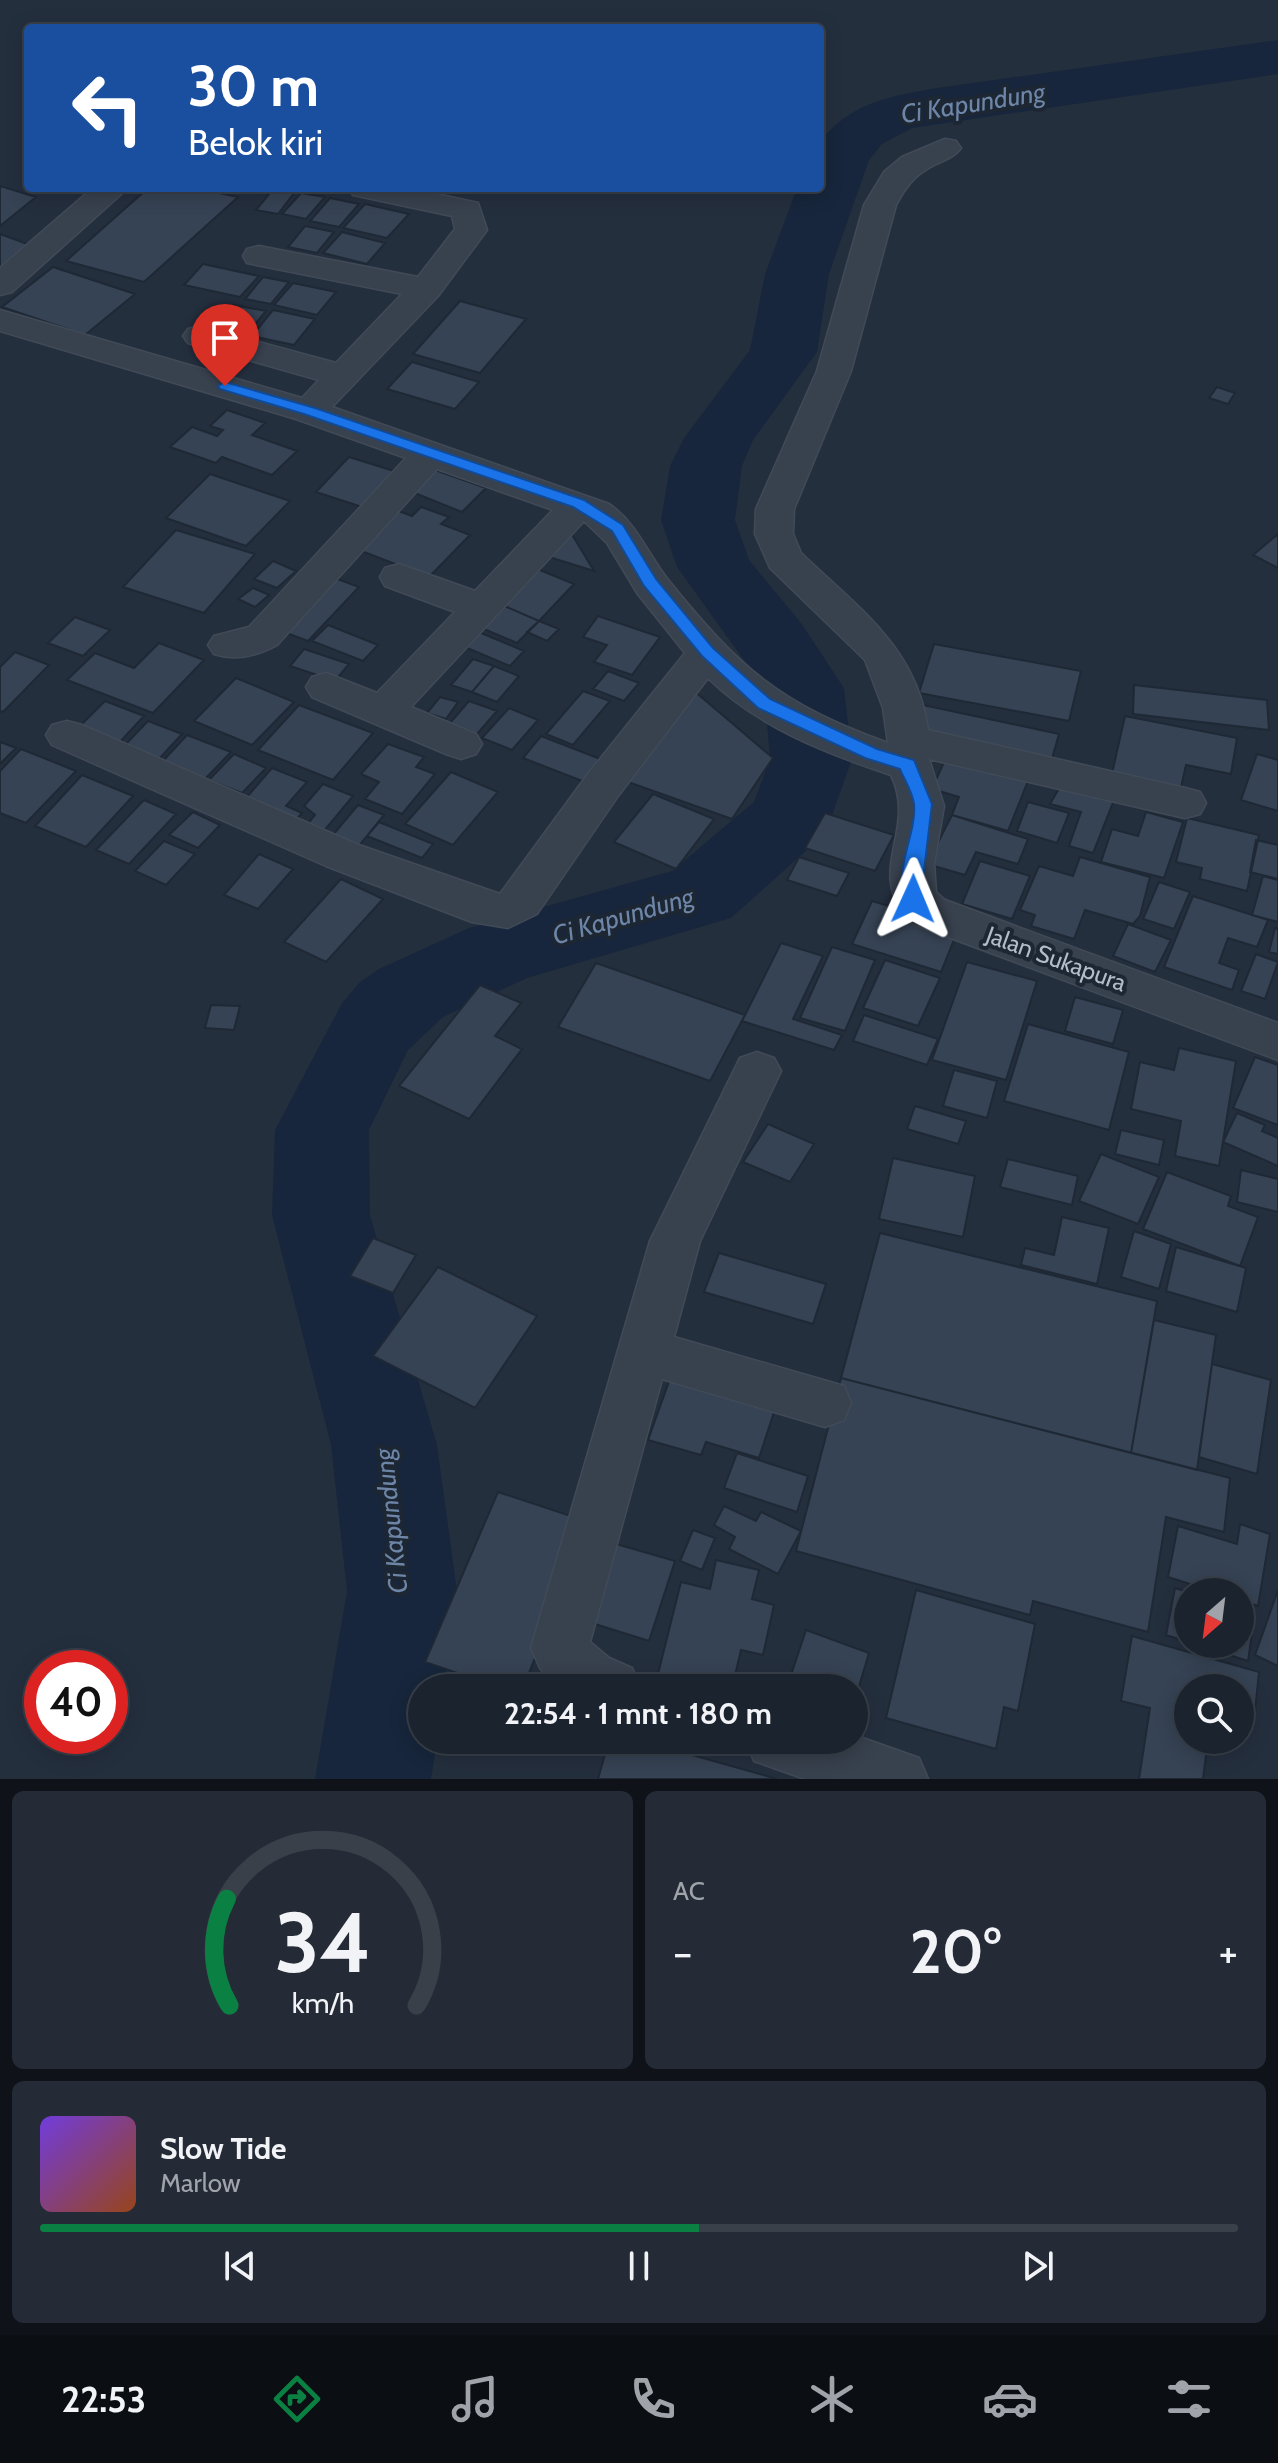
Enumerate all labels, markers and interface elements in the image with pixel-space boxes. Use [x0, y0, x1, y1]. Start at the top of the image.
text: 30 m [188, 52, 319, 120]
icon: left [56, 56, 160, 160]
water label: Ci Kapundung [899, 76, 1049, 130]
text: Belok kiri [188, 120, 323, 164]
pin [191, 304, 259, 386]
icon: arrive [203, 316, 247, 360]
position arrow [871, 857, 955, 941]
water label: Ci Kapundung [549, 880, 698, 951]
street label: Jalan Sukapura [981, 919, 1131, 997]
water label: Ci Kapundung [367, 1446, 415, 1595]
north arrow [1174, 1578, 1254, 1658]
map controls [1174, 1578, 1254, 1754]
speed limit sign: 40 [24, 1650, 128, 1754]
button: search [1174, 1674, 1254, 1754]
text: 22:54 · 1 mnt · 180 m [504, 1695, 772, 1732]
text: AC [673, 1875, 705, 1907]
text: 34 [274, 1892, 371, 1993]
text: 20° [910, 1915, 1001, 1988]
text: − [673, 1926, 692, 1979]
text: + [1219, 1926, 1238, 1979]
text: km/h [291, 1985, 354, 2020]
text: Slow Tide [160, 2130, 287, 2167]
text: Marlow [160, 2167, 241, 2199]
icon: previous [218, 2244, 262, 2288]
icon: pause [617, 2244, 661, 2288]
icon: next [1016, 2244, 1060, 2288]
icon: directions [269, 2371, 325, 2427]
icon: music [447, 2371, 503, 2427]
icon: phone [625, 2371, 681, 2427]
icon: climate [804, 2371, 860, 2427]
icon: car [982, 2371, 1038, 2427]
icon: filters [1161, 2371, 1217, 2427]
text: 22:53 [61, 2377, 146, 2421]

